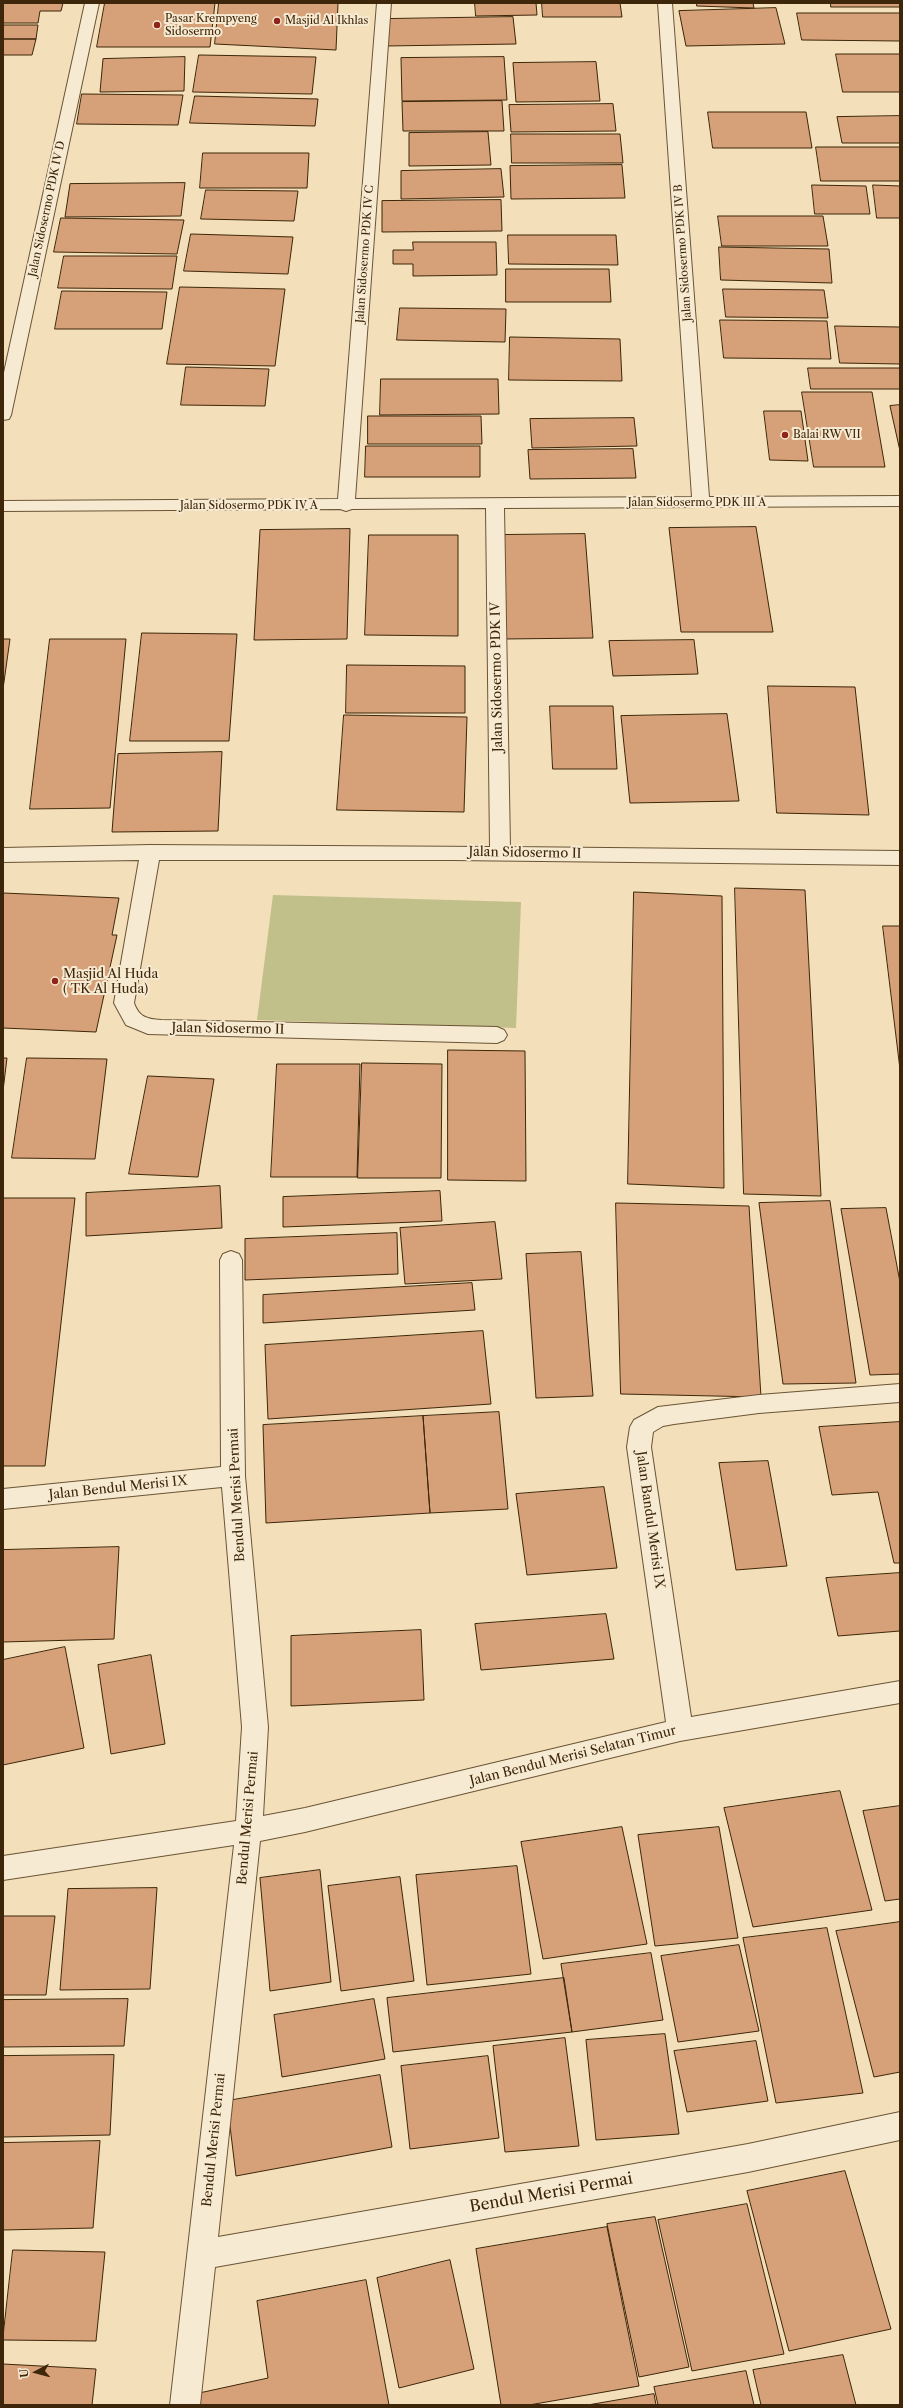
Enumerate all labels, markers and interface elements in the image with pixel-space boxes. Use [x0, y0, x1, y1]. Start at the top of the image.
place label: Pasar Krempyeng Sidosermo [165, 12, 257, 38]
place label: Masjid Al Ikhlas [285, 14, 368, 28]
marker: Masjid Al Ikhlas [272, 16, 282, 26]
marker: Pasar Krempyeng Sidosermo [152, 20, 162, 30]
street label: Jalan Sidosermo PDK IV D [26, 140, 68, 278]
street label: Jalan Sidosermo PDK IV B [672, 184, 694, 322]
street label: Jalan Sidosermo PDK IV C [354, 185, 376, 323]
place label: Balai RW VII [793, 428, 861, 442]
marker: Balai RW VII [780, 430, 790, 440]
street label: Jalan Sidosermo PDK III A [628, 496, 766, 510]
street label: Jalan Sidosermo PDK IV A [180, 499, 318, 513]
street label: Jalan Sidosermo PDK IV [488, 602, 506, 752]
street label: Jalan Sidosermo II [468, 844, 582, 862]
place label: Masjid Al Huda ( TK Al Huda) [63, 966, 158, 997]
marker: Masjid Al Huda ( TK Al Huda) [50, 976, 60, 986]
street label: Jalan Sidosermo II [171, 1020, 285, 1038]
street label: Bendul Merisi Permai [226, 1428, 248, 1562]
street label: Jalan Bandul Merisi IX [633, 1450, 667, 1590]
street label: Jalan Bendul Merisi IX [48, 1473, 188, 1503]
street label: Jalan Bendul Merisi Selatan Timur [468, 1723, 678, 1789]
street label: Bendul Merisi Permai [234, 1750, 262, 1886]
street label: Bendul Merisi Permai [199, 2072, 229, 2208]
street label: Bendul Merisi Permai [468, 2169, 634, 2217]
north arrow [16, 2352, 56, 2392]
text: U [17, 2368, 31, 2378]

